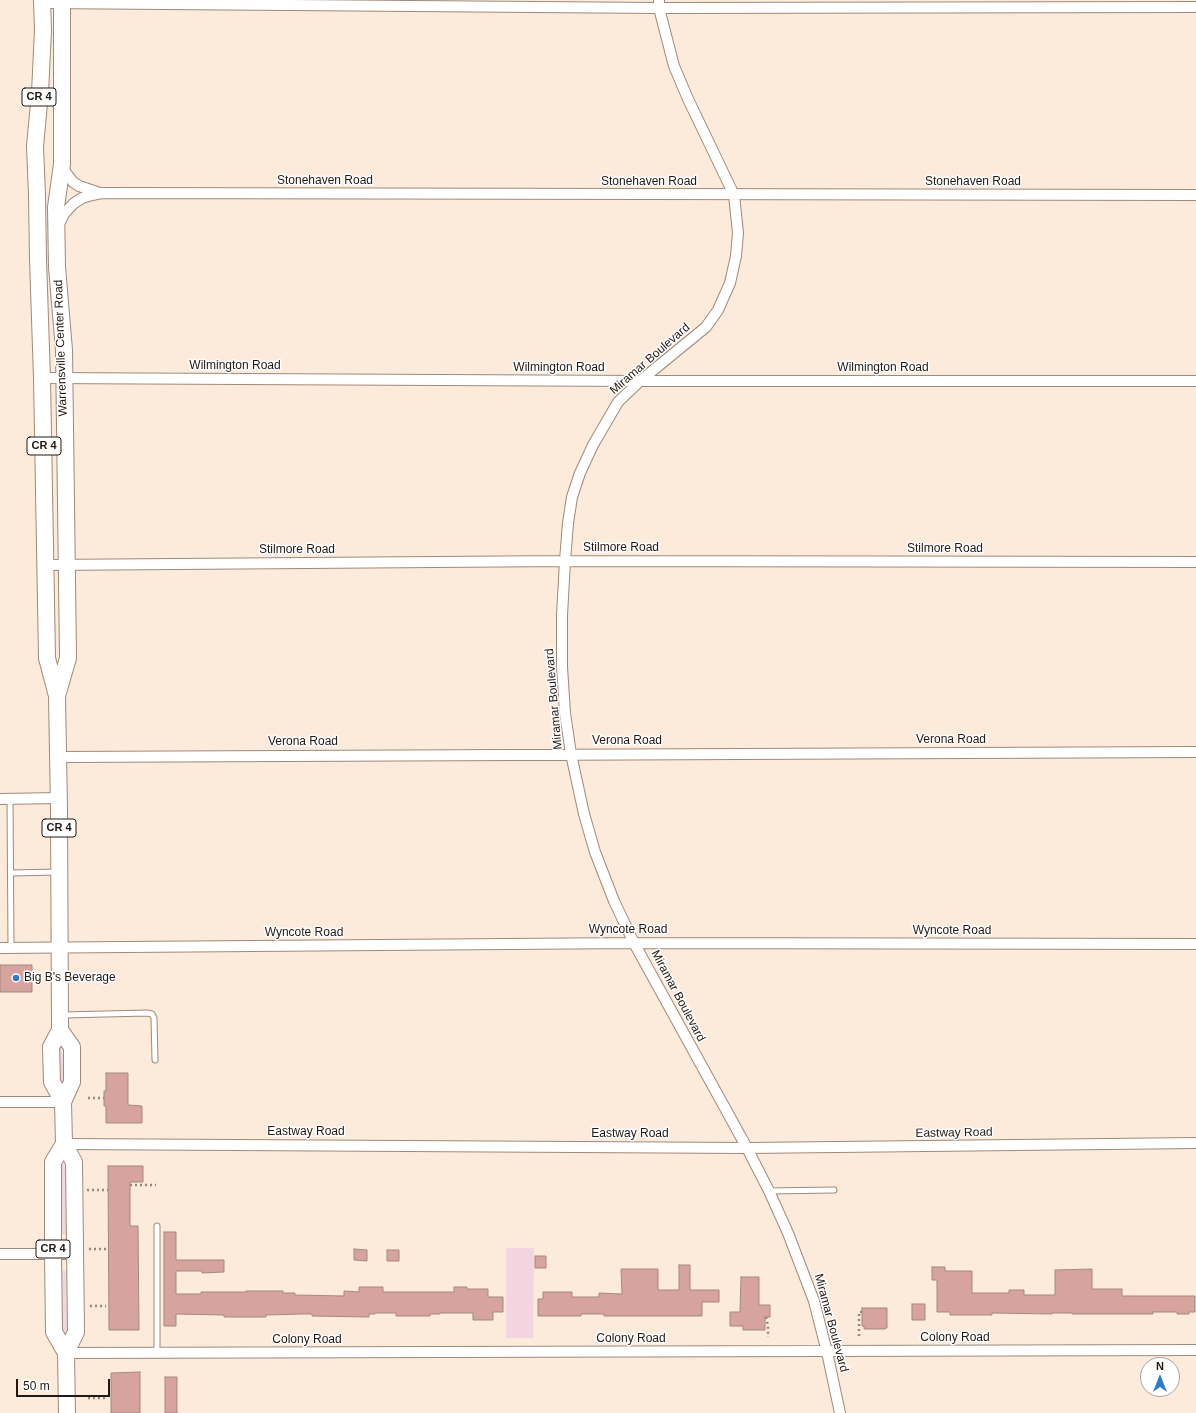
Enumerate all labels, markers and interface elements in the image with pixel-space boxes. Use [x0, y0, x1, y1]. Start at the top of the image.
road number: CR 4 [22, 88, 56, 106]
street label: Stonehaven Road [277, 174, 373, 188]
street label: Stonehaven Road [601, 175, 697, 189]
street label: Stonehaven Road [925, 175, 1021, 189]
street label: Warrensville Center Road [51, 279, 71, 417]
street label: Miramar Boulevard [607, 320, 693, 398]
street label: Wilmington Road [189, 359, 281, 373]
street label: Wilmington Road [513, 361, 605, 375]
street label: Wilmington Road [837, 361, 929, 375]
road number: CR 4 [27, 437, 61, 455]
street label: Stilmore Road [583, 541, 659, 555]
street label: Stilmore Road [907, 542, 983, 556]
street label: Stilmore Road [259, 543, 335, 557]
street label: Miramar Boulevard [542, 648, 566, 750]
street label: Verona Road [916, 733, 986, 747]
street label: Verona Road [592, 734, 662, 748]
street label: Verona Road [268, 735, 338, 749]
road number: CR 4 [42, 819, 76, 837]
street label: Wyncote Road [589, 923, 667, 937]
street label: Wyncote Road [913, 924, 991, 938]
street label: Wyncote Road [265, 926, 343, 940]
street label: Miramar Boulevard [648, 948, 708, 1044]
place label: Big B's Beverage [24, 971, 116, 985]
marker: Big B's Beverage [11, 973, 21, 983]
street label: Eastway Road [267, 1125, 345, 1139]
street label: Eastway Road [915, 1125, 993, 1141]
street label: Eastway Road [591, 1127, 669, 1141]
road number: CR 4 [36, 1240, 70, 1258]
street label: Miramar Boulevard [811, 1272, 851, 1374]
street label: Colony Road [920, 1331, 990, 1345]
street label: Colony Road [596, 1332, 666, 1346]
street label: Colony Road [272, 1333, 342, 1347]
north arrow [1140, 1357, 1180, 1397]
text: N [1156, 1360, 1164, 1372]
scale bar [18, 1371, 112, 1397]
text: 50 m [23, 1379, 50, 1393]

